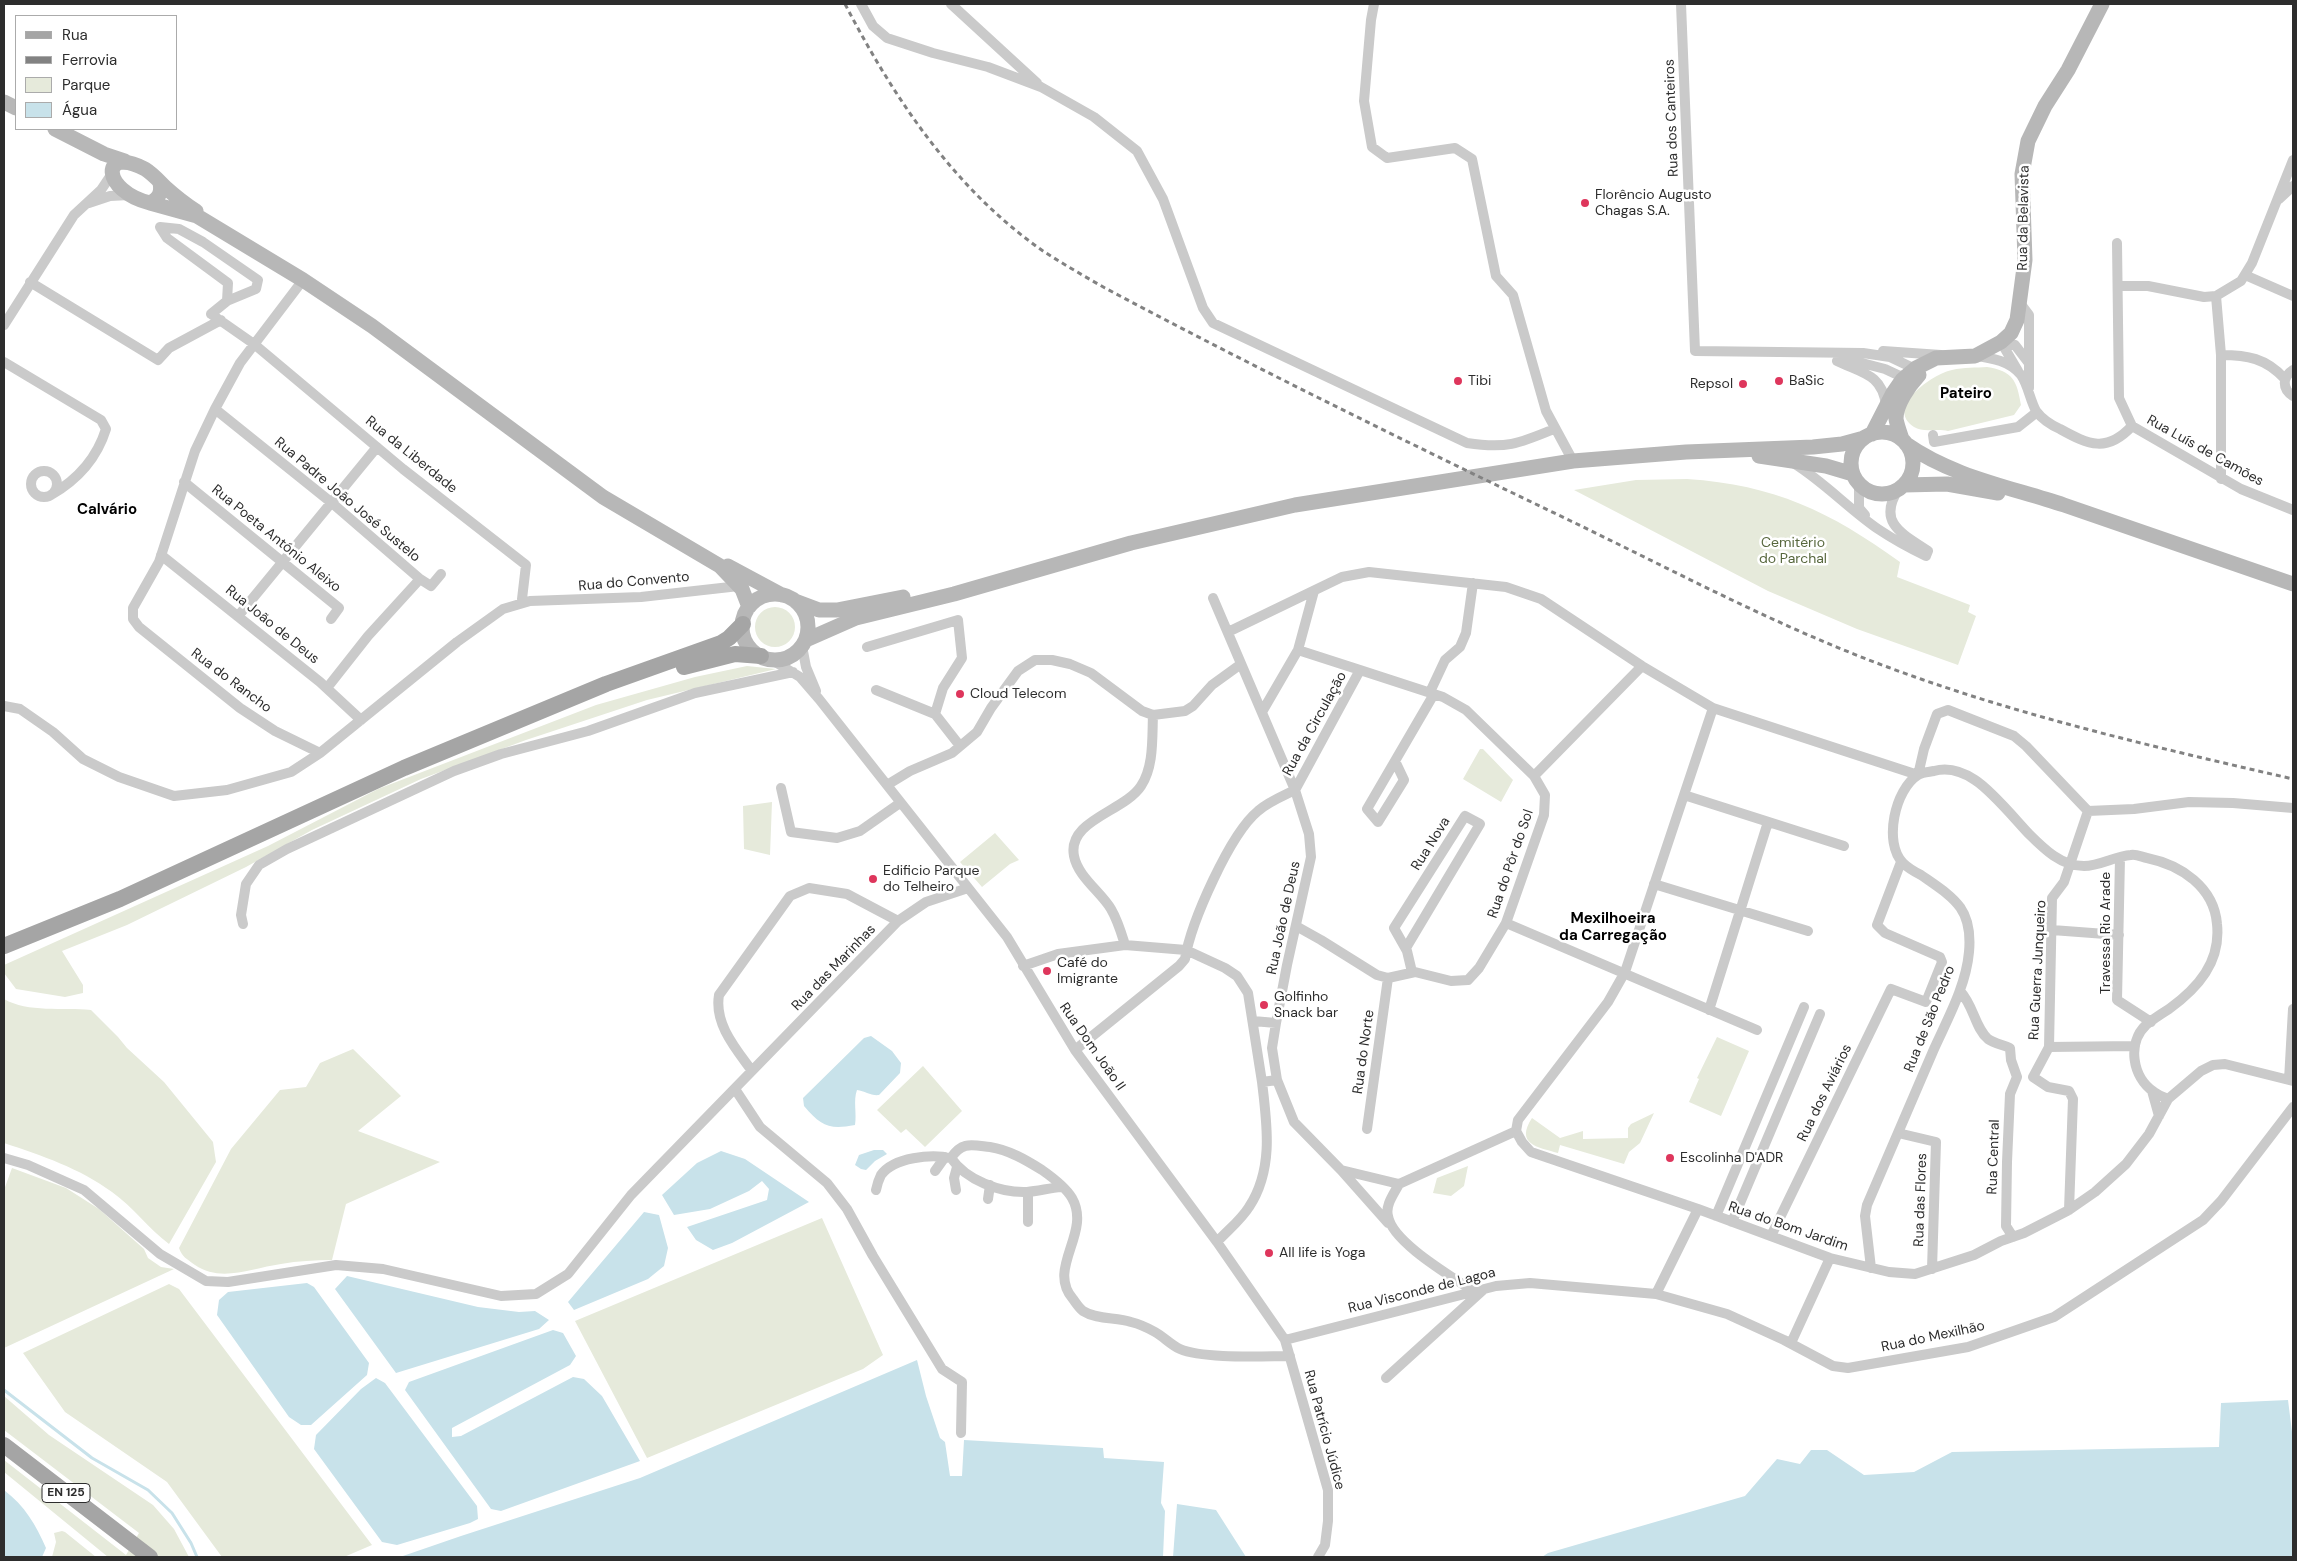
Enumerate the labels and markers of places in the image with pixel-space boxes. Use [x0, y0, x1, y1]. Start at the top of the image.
place label: Florêncio Augusto Chagas S.A. [1595, 187, 1712, 220]
marker: Florêncio Augusto Chagas S.A. [1579, 197, 1591, 209]
place label: Tibi [1468, 373, 1491, 389]
place label: BaSic [1789, 373, 1825, 389]
marker: Tibi [1452, 375, 1464, 387]
marker: BaSic [1773, 375, 1785, 387]
place label: Repsol [1690, 376, 1733, 392]
marker: Repsol [1737, 378, 1749, 390]
place label: Cloud Telecom [970, 686, 1066, 702]
marker: Cloud Telecom [954, 688, 966, 700]
place label: Edificio Parque do Telheiro [883, 863, 979, 896]
marker: Edificio Parque do Telheiro [867, 873, 879, 885]
place label: Café do Imigrante [1057, 955, 1118, 988]
marker: Café do Imigrante [1041, 965, 1053, 977]
place label: Golfinho Snack bar [1274, 989, 1338, 1022]
marker: Golfinho Snack bar [1258, 999, 1270, 1011]
place label: Escolinha D'ADR [1680, 1150, 1783, 1166]
marker: Escolinha D'ADR [1664, 1152, 1676, 1164]
place label: All life is Yoga [1279, 1245, 1365, 1261]
marker: All life is Yoga [1263, 1247, 1275, 1259]

